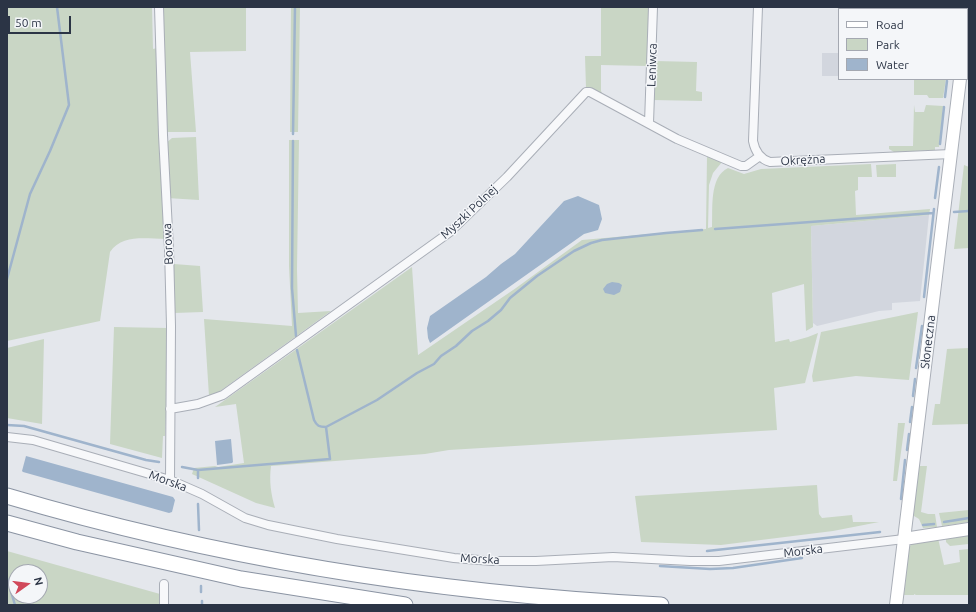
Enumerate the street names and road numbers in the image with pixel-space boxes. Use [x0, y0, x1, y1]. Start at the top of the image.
street label: Leniwca [644, 43, 660, 87]
street label: Okrężna [780, 152, 826, 168]
street label: Myszki Polnej [438, 182, 500, 242]
street label: Borowa [160, 223, 176, 265]
street label: Słoneczna [918, 314, 938, 370]
street label: Morska [147, 467, 189, 495]
street label: Morska [783, 541, 823, 561]
street label: Morska [460, 551, 500, 567]

